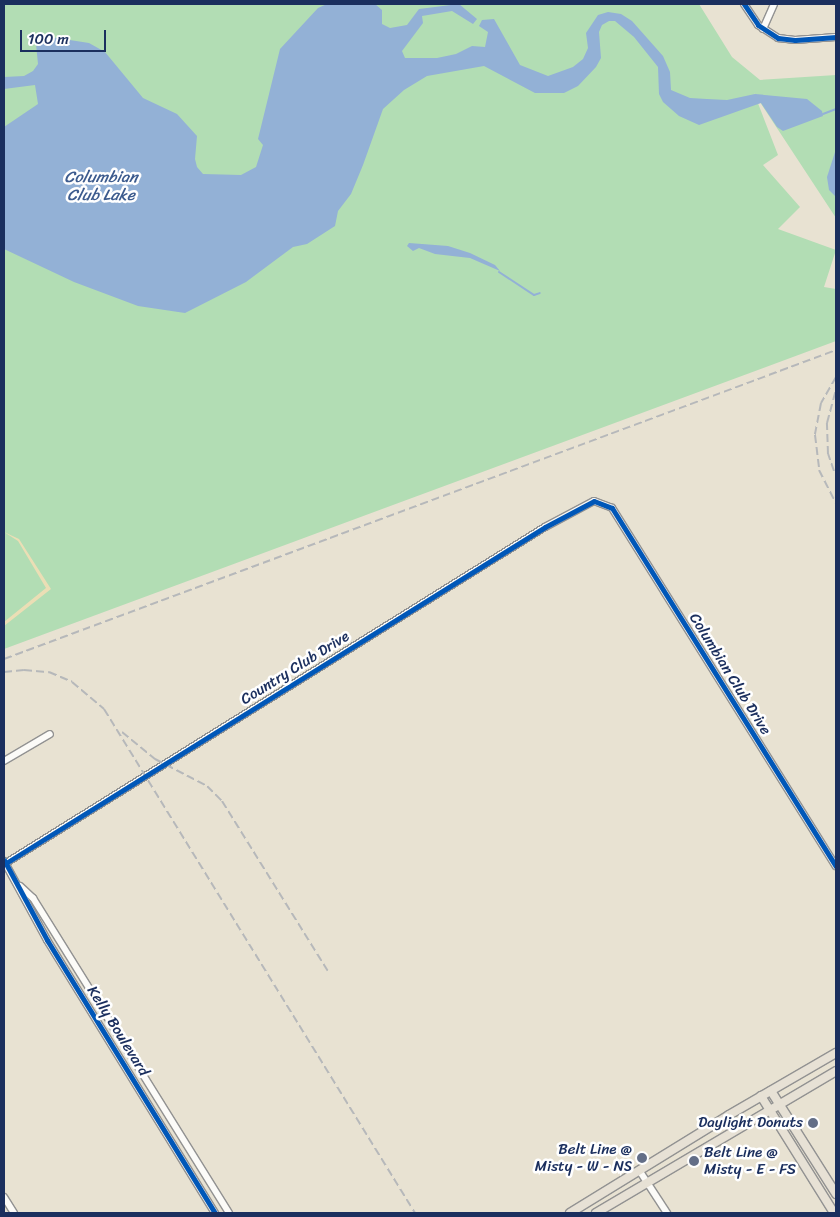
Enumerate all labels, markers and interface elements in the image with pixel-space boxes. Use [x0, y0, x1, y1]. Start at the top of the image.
scale bar [22, 20, 109, 52]
text: 100 m [28, 26, 69, 52]
water label: Columbian Club Lake [64, 167, 138, 205]
street label: Columbian Club Drive [685, 610, 775, 738]
street label: Country Club Drive [237, 627, 353, 709]
street label: Kelly Boulevard [83, 983, 153, 1079]
place label: Daylight Donuts [699, 1114, 803, 1132]
marker: Daylight Donuts [807, 1117, 819, 1129]
place label: Belt Line @ Misty - W - NS [534, 1140, 632, 1175]
place label: Belt Line @ Misty - E - FS [704, 1143, 796, 1178]
marker: Belt Line @ Misty - W - NS [636, 1152, 648, 1164]
marker: Belt Line @ Misty - E - FS [688, 1155, 700, 1167]

